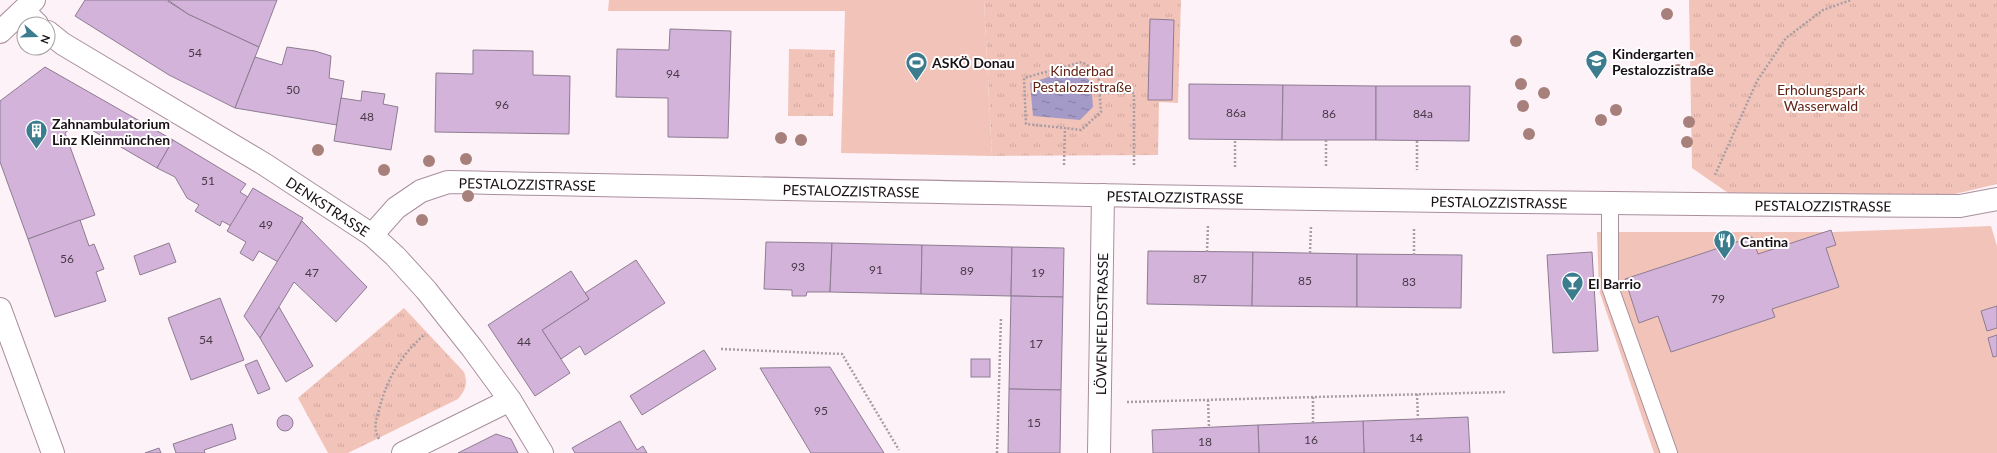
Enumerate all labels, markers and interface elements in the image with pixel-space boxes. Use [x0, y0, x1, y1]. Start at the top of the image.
north arrow [16, 16, 56, 56]
text: N [38, 33, 53, 46]
house number: 54 [188, 45, 202, 60]
place label: Kindergarten Pestalozzistraße [1612, 45, 1714, 78]
school or university icon: Kindergarten Pestalozzistraße [1583, 48, 1609, 81]
sports icon: ASKÖ Donau [903, 49, 929, 82]
place label: ASKÖ Donau [931, 54, 1015, 71]
park label: Kinderbad Pestalozzistraße [1032, 62, 1132, 95]
house number: 94 [666, 66, 680, 81]
park label: Erholungspark Wasserwald [1777, 81, 1866, 114]
house number: 50 [286, 82, 300, 97]
house number: 96 [495, 97, 509, 112]
house number: 86a [1226, 105, 1246, 120]
house number: 86 [1322, 106, 1336, 121]
house number: 84a [1413, 106, 1433, 121]
house number: 48 [360, 109, 374, 124]
place label: Zahnambulatorium Linz Kleinmünchen [52, 115, 170, 148]
building icon: Zahnambulatorium Linz Kleinmünchen [23, 118, 49, 151]
house number: 51 [201, 173, 215, 188]
street label: DENKSTRASSE [283, 173, 373, 240]
street label: PESTALOZZISTRASSE [459, 174, 596, 193]
street label: PESTALOZZISTRASSE [782, 180, 920, 200]
street label: PESTALOZZISTRASSE [1106, 187, 1244, 206]
street label: PESTALOZZISTRASSE [1430, 192, 1568, 211]
street label: PESTALOZZISTRASSE [1754, 196, 1891, 214]
house number: 49 [259, 217, 273, 232]
restaurant icon: Cantina [1712, 228, 1738, 261]
place label: Cantina [1740, 233, 1788, 250]
house number: 56 [60, 251, 74, 266]
street label: LÖWENFELDSTRASSE [1091, 253, 1111, 395]
house number: 93 [791, 259, 805, 274]
house number: 91 [869, 262, 883, 277]
house number: 89 [960, 263, 974, 278]
house number: 47 [305, 265, 319, 280]
house number: 19 [1031, 265, 1045, 280]
bar icon: El Barrio [1559, 270, 1585, 303]
house number: 87 [1193, 271, 1207, 286]
house number: 85 [1298, 273, 1312, 288]
house number: 83 [1402, 274, 1416, 289]
place label: El Barrio [1588, 275, 1641, 292]
house number: 79 [1711, 291, 1725, 306]
house number: 54 [199, 332, 213, 347]
house number: 44 [517, 334, 531, 349]
house number: 17 [1029, 336, 1043, 351]
house number: 95 [814, 403, 828, 418]
house number: 15 [1027, 415, 1041, 430]
house number: 14 [1409, 430, 1423, 445]
house number: 16 [1304, 432, 1318, 447]
house number: 18 [1198, 434, 1212, 449]

